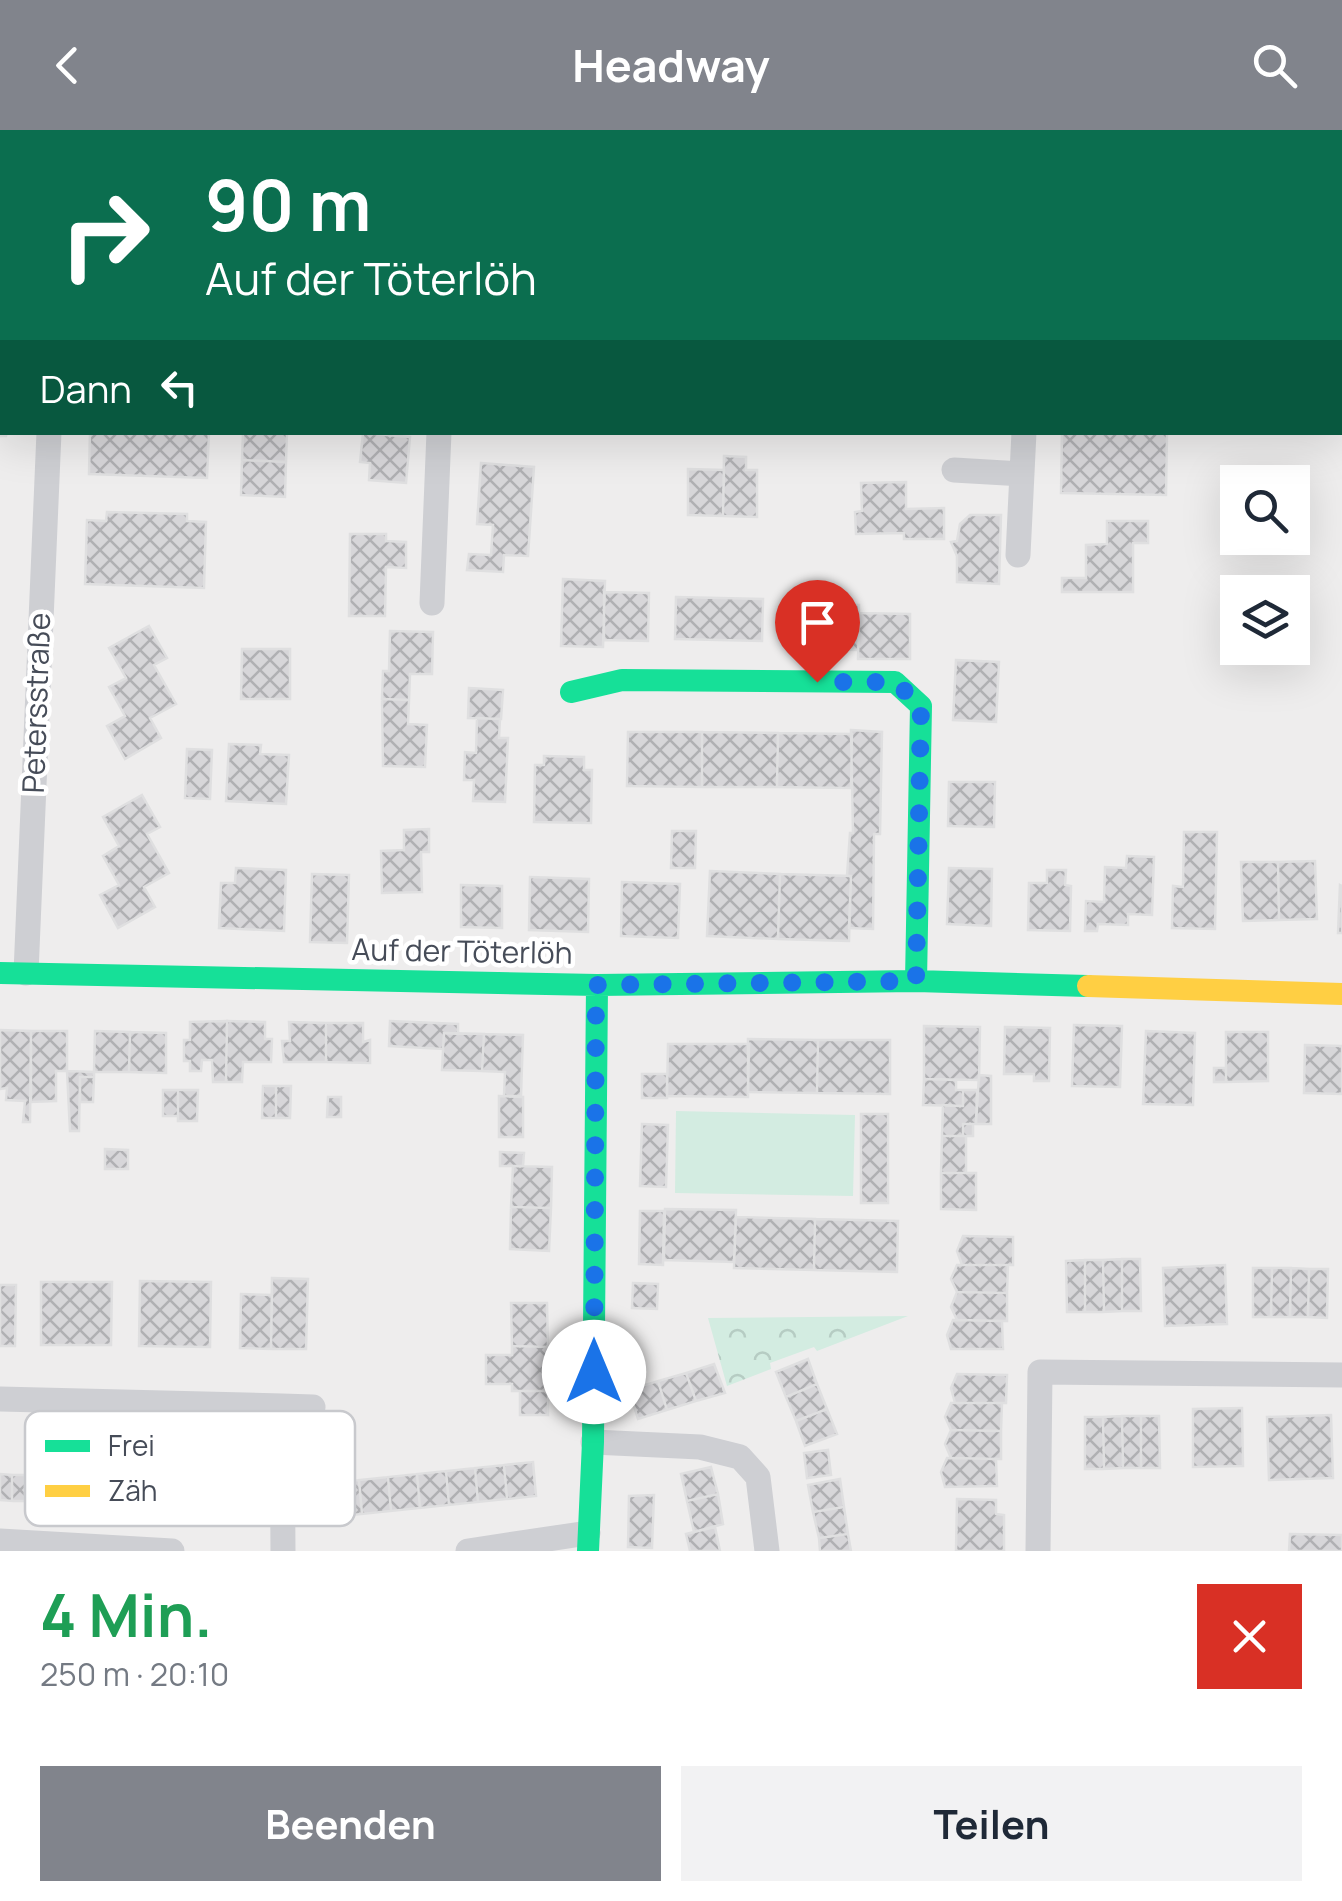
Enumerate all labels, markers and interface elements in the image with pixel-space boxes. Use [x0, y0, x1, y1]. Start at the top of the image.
text: Headway [572, 34, 770, 96]
icon: back [40, 38, 95, 93]
icon: search [1247, 38, 1302, 93]
text: 90 m [205, 156, 372, 252]
icon: right [40, 170, 170, 300]
text: Auf der Töterlöh [205, 247, 537, 309]
icon: left [152, 360, 207, 415]
text: Dann [40, 362, 132, 414]
map controls [1220, 465, 1310, 665]
button: search [1220, 465, 1310, 555]
button: layers [1220, 575, 1310, 665]
pin [775, 580, 860, 683]
icon: arrive [790, 595, 845, 650]
street label: Petersstraße [12, 612, 59, 794]
street label: Auf der Töterlöh [351, 928, 573, 973]
position arrow [542, 1320, 646, 1424]
legend [25, 1411, 355, 1526]
text: Frei [108, 1426, 155, 1464]
text: Zäh [108, 1471, 157, 1509]
text: 4 Min. [40, 1573, 212, 1655]
button: close [1197, 1584, 1302, 1689]
text: 250 m · 20:10 [40, 1652, 229, 1696]
button: Beenden [40, 1766, 661, 1881]
button: Teilen [681, 1766, 1302, 1881]

